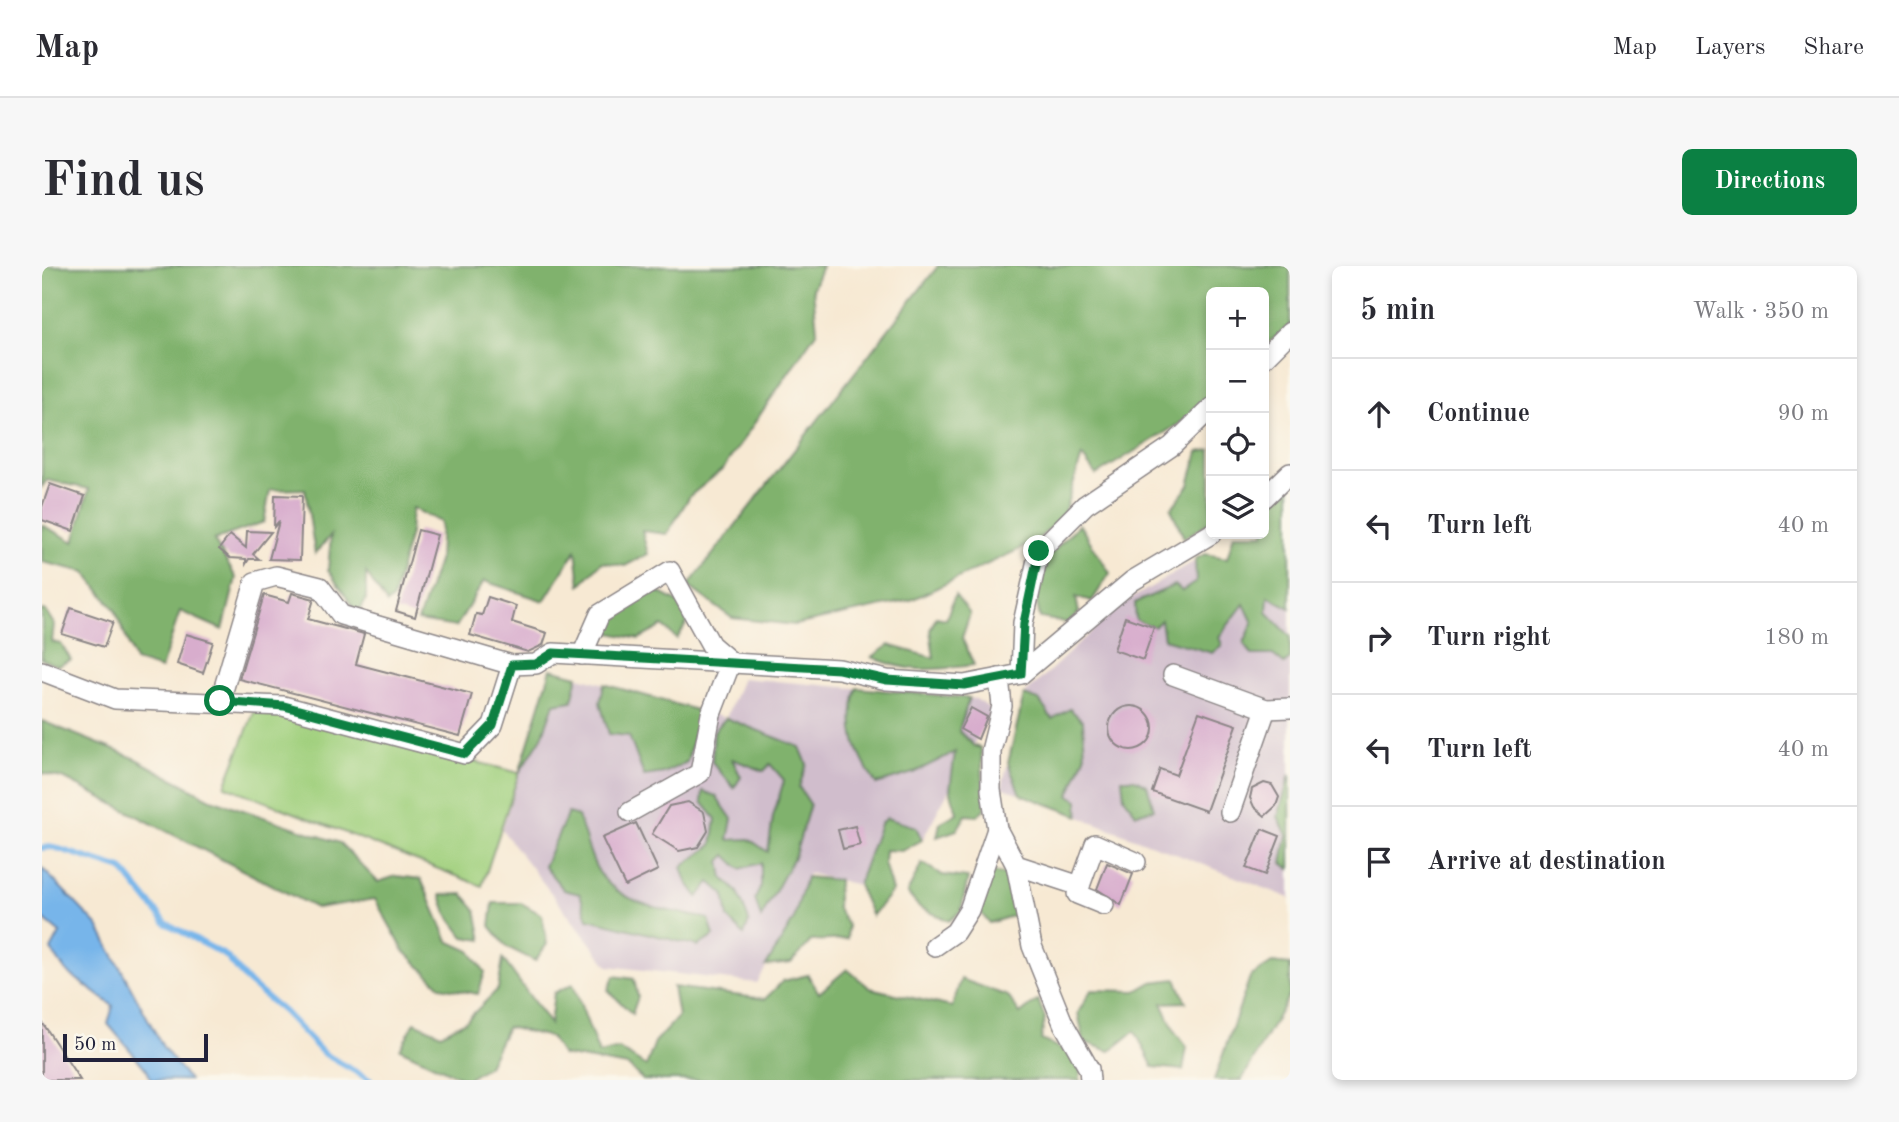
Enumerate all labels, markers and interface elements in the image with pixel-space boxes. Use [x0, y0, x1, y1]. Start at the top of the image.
text: Map [35, 32, 99, 65]
text: Map [1613, 36, 1657, 60]
text: Layers [1695, 36, 1765, 60]
text: Share [1803, 36, 1864, 60]
button: Directions [1682, 149, 1857, 215]
text: Find us [42, 158, 205, 207]
map controls [1206, 287, 1269, 539]
button: + [1206, 287, 1269, 350]
text: 5 min [1360, 296, 1435, 326]
text: Walk · 350 m [1693, 300, 1829, 323]
button: − [1206, 350, 1269, 413]
icon: ahead [1360, 395, 1398, 433]
text: Continue [1427, 401, 1530, 427]
text: 90 m [1778, 402, 1829, 425]
button: locate [1206, 413, 1269, 476]
button: layers [1206, 476, 1269, 539]
icon: left [1360, 507, 1398, 545]
text: Turn left [1427, 513, 1532, 539]
text: 40 m [1778, 514, 1829, 537]
route end [1023, 535, 1054, 566]
icon: right [1360, 619, 1398, 657]
text: Turn right [1427, 625, 1550, 651]
text: 180 m [1764, 626, 1829, 649]
route start [204, 685, 235, 716]
icon: left [1360, 731, 1398, 769]
text: Turn left [1427, 737, 1532, 763]
text: 40 m [1778, 738, 1829, 761]
icon: arrive [1360, 843, 1398, 881]
text: Arrive at destination [1427, 849, 1666, 875]
scale bar [63, 1031, 208, 1063]
text: 50 m [74, 1036, 116, 1055]

